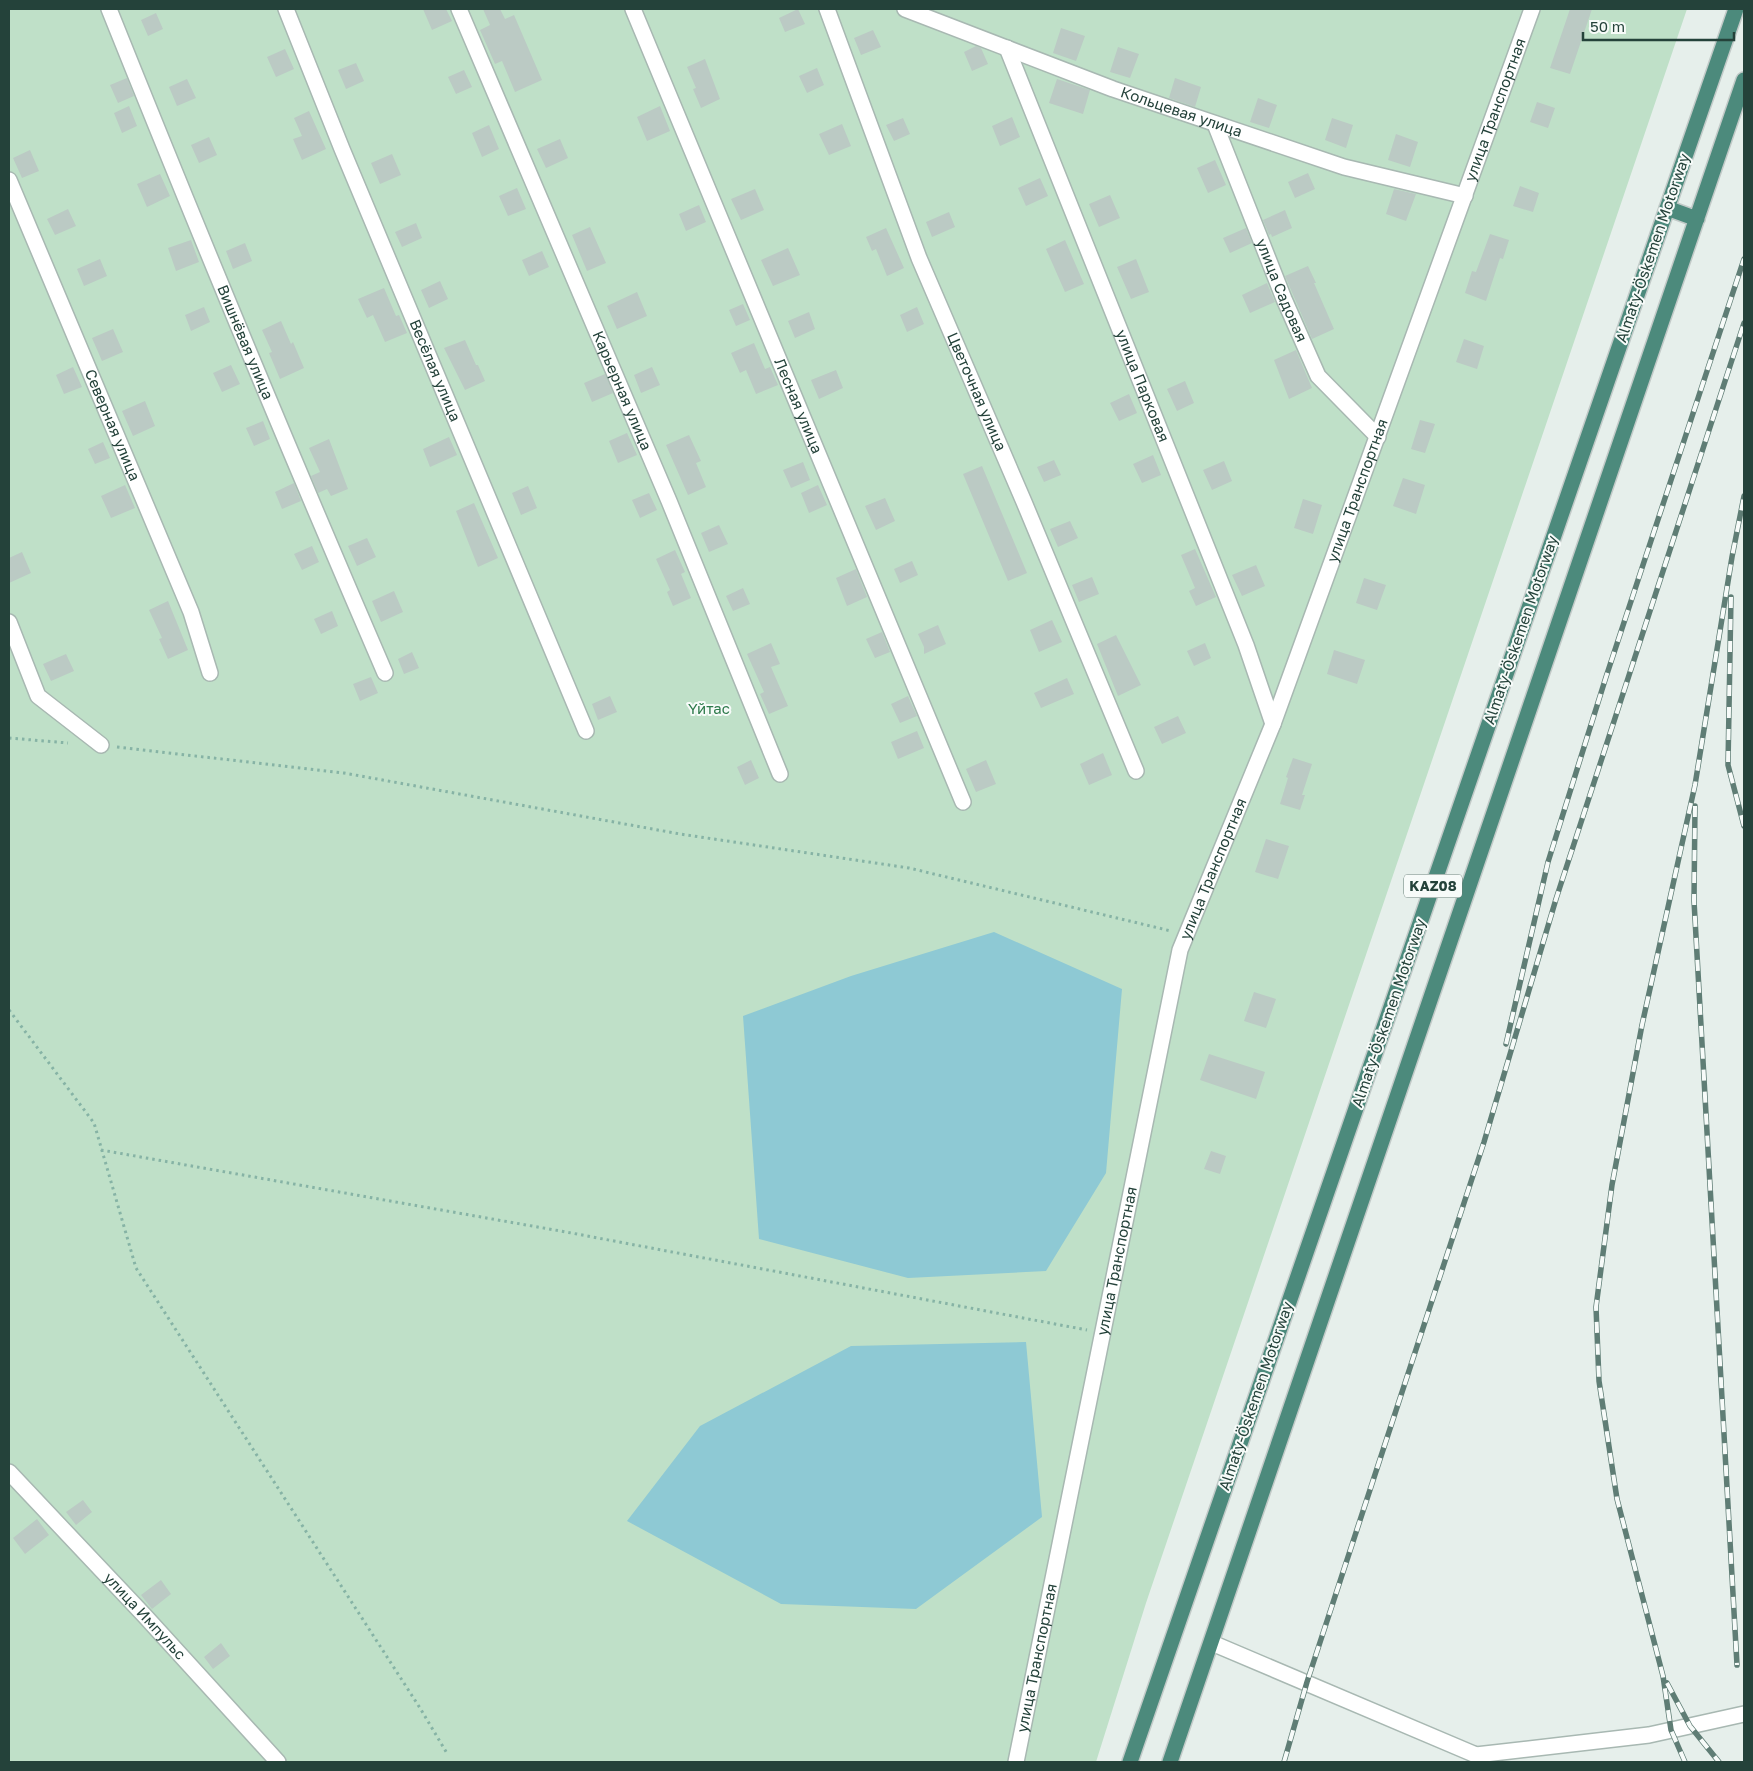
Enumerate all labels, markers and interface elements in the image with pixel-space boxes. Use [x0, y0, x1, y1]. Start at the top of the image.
scale bar [1583, 10, 1734, 42]
text: 50 m [1590, 17, 1625, 35]
street label: улица Транспортная [1460, 35, 1529, 184]
street label: Кольцевая улица [1119, 82, 1245, 140]
street label: Almaty-Öskemen Motorway [1611, 150, 1693, 344]
street label: улица Садовая [1253, 236, 1312, 344]
street label: Вишнёвая улица [214, 282, 278, 402]
street label: Весёлая улица [406, 316, 465, 424]
street label: улица Парковая [1113, 327, 1174, 444]
street label: Карьерная улица [589, 328, 656, 453]
street label: Цветочная улица [944, 329, 1011, 453]
street label: Лесная улица [771, 355, 827, 456]
street label: Северная улица [82, 366, 145, 483]
street label: улица Транспортная [1322, 416, 1391, 565]
street label: Almaty-Öskemen Motorway [1479, 532, 1561, 726]
park label: Үйтас [688, 699, 730, 717]
street label: улица Транспортная [1175, 795, 1250, 942]
road number: KAZ08 [1404, 874, 1462, 898]
street label: Almaty-Öskemen Motorway [1347, 915, 1429, 1109]
street label: улица Транспортная [1092, 1185, 1140, 1337]
street label: Almaty-Öskemen Motorway [1214, 1298, 1296, 1492]
street label: улица Импульс [101, 1568, 190, 1663]
street label: улица Транспортная [1012, 1582, 1060, 1734]

